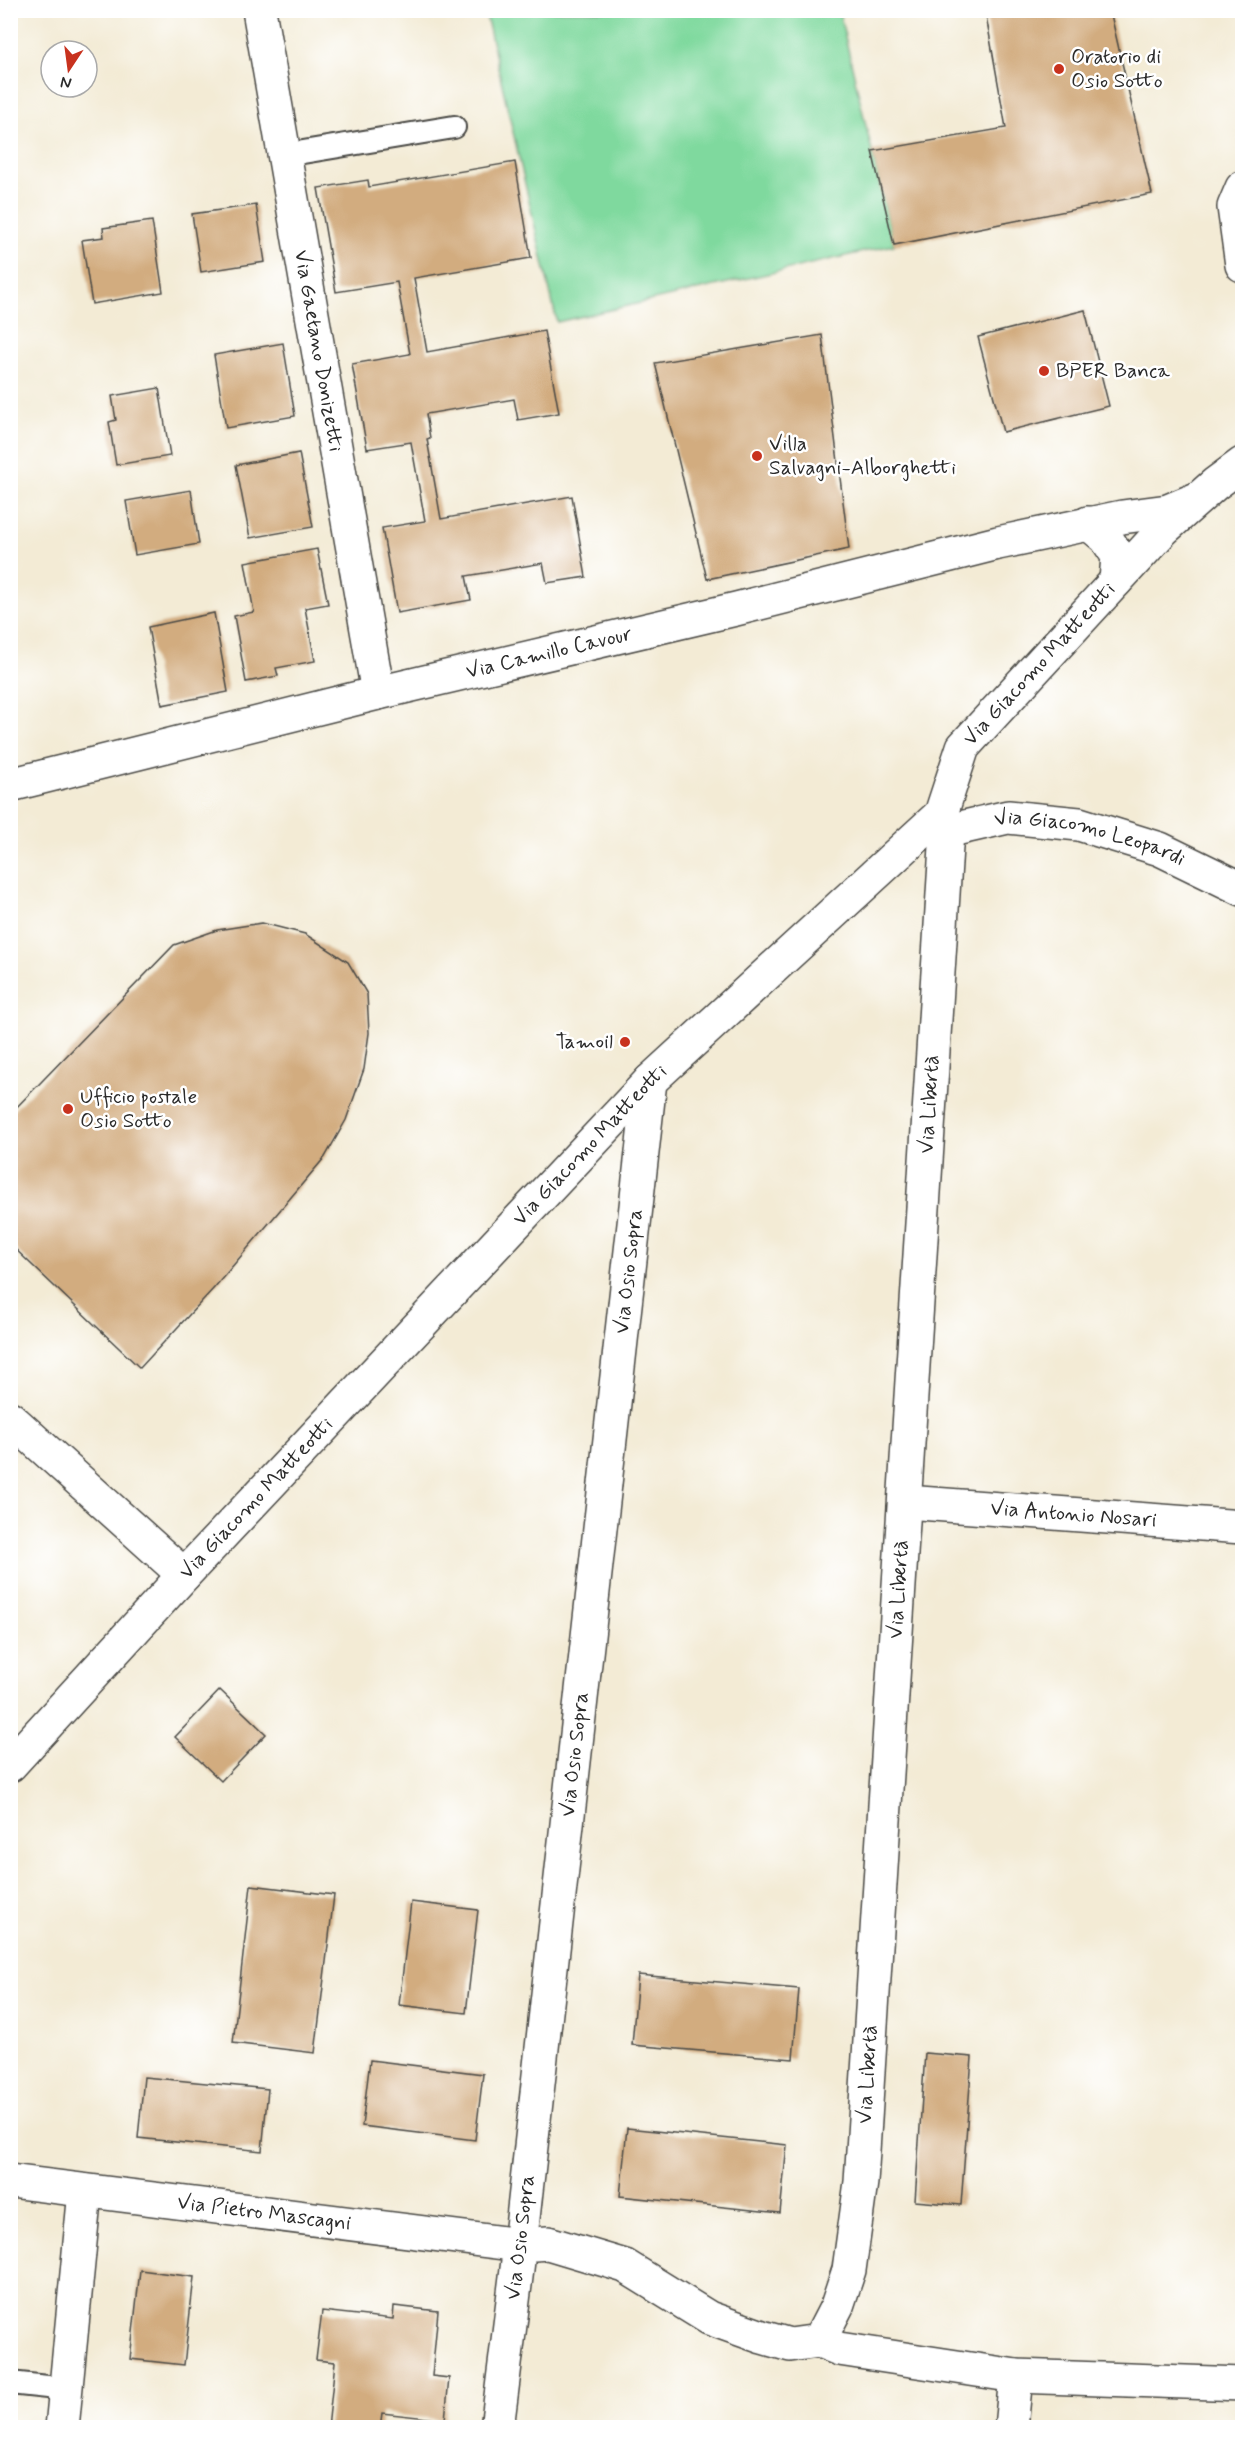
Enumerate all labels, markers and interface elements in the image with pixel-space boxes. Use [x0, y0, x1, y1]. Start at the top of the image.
north arrow [39, 39, 99, 99]
place label: Oratorio di Osio Sotto [1071, 43, 1163, 95]
marker: Oratorio di Osio Sotto [1052, 62, 1066, 76]
text: N [58, 71, 74, 94]
street label: Via Gaetano Donizetti [287, 248, 350, 454]
place label: BPER Banca [1056, 357, 1170, 385]
marker: BPER Banca [1037, 364, 1051, 378]
place label: Villa Salvagni-Alborghetti [769, 430, 956, 482]
marker: Villa Salvagni-Alborghetti [750, 449, 764, 463]
street label: Via Giacomo Matteotti [957, 576, 1122, 752]
street label: Via Camillo Cavour [463, 620, 635, 686]
street label: Via Giacomo Leopardi [992, 803, 1190, 873]
place label: Tamoil [555, 1028, 613, 1056]
marker: Tamoil [618, 1035, 632, 1049]
street label: Via Libertà [912, 1054, 947, 1155]
street label: Via Giacomo Matteotti [506, 1058, 674, 1232]
place label: Ufficio postale Osio Sotto [80, 1083, 197, 1135]
marker: Ufficio postale Osio Sotto [61, 1102, 75, 1116]
street label: Via Osio Sopra [608, 1208, 650, 1335]
street label: Via Giacomo Matteotti [173, 1411, 340, 1585]
street label: Via Antonio Nosari [989, 1494, 1158, 1535]
street label: Via Libertà [882, 1539, 916, 1640]
street label: Via Osio Sopra [554, 1691, 596, 1818]
street label: Via Libertà [851, 2024, 885, 2125]
street label: Via Osio Sopra [499, 2174, 542, 2302]
street label: Via Pietro Mascagni [175, 2188, 353, 2238]

